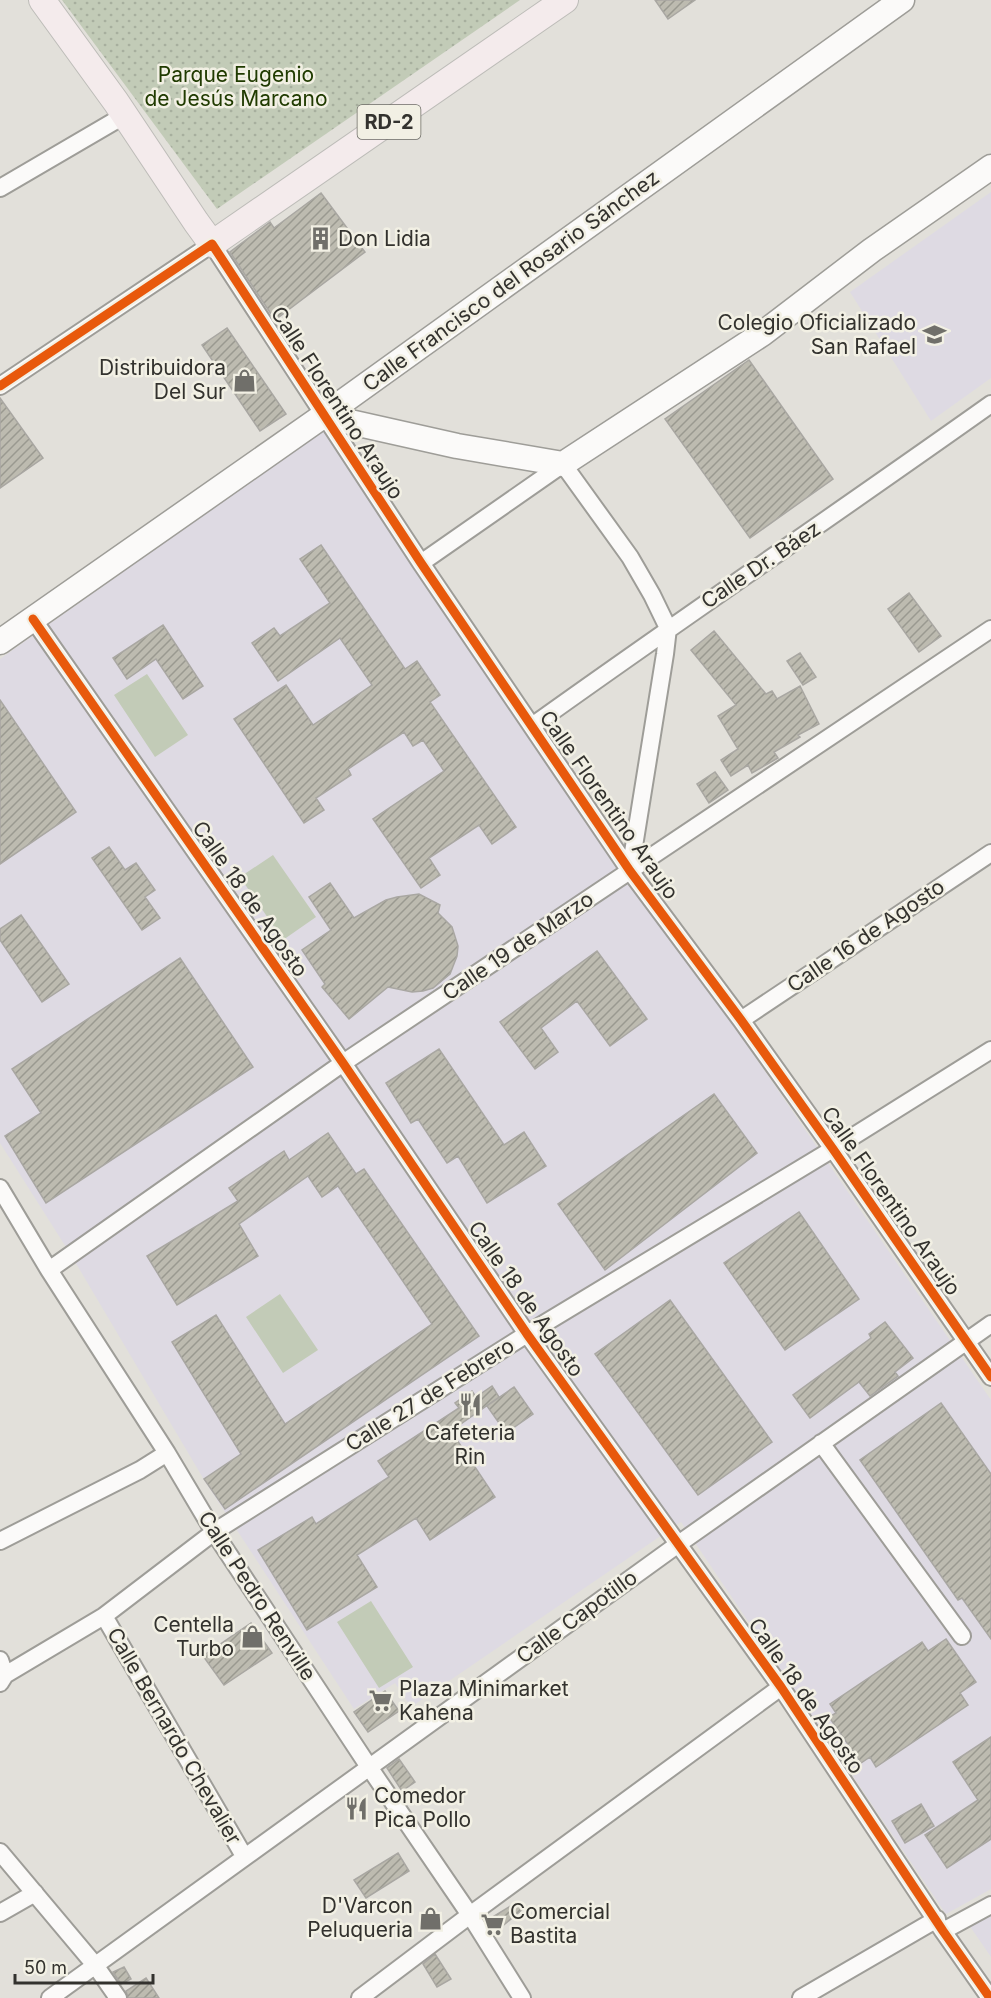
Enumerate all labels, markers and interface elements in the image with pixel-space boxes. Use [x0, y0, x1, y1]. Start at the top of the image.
park label: Parque Eugenio de Jesús Marcano [144, 62, 328, 111]
road number: RD-2 [358, 105, 420, 139]
street label: Calle Francisco del Rosario Sánchez [358, 165, 664, 397]
building icon: Don Lidia [307, 226, 333, 252]
place label: Don Lidia [338, 226, 431, 251]
street label: Calle Florentino Araujo [266, 302, 409, 504]
place label: Colegio Oficializado San Rafael [717, 310, 916, 359]
school or university icon: Colegio Oficializado San Rafael [921, 322, 947, 348]
place label: Distribuidora Del Sur [99, 355, 226, 404]
shop icon: Distribuidora Del Sur [231, 367, 257, 393]
street label: Calle Dr. Báez [696, 516, 825, 614]
street label: Calle Florentino Araujo [535, 705, 684, 904]
street label: Calle 18 de Agosto [187, 816, 313, 981]
street label: Calle 16 de Agosto [782, 874, 949, 997]
street label: Calle 19 de Marzo [438, 886, 598, 1005]
street label: Calle Florentino Araujo [817, 1101, 966, 1300]
street label: Calle 18 de Agosto [463, 1216, 589, 1381]
street label: Calle 27 de Febrero [341, 1333, 518, 1456]
restaurant icon: Cafeteria Rin [457, 1392, 483, 1418]
place label: Cafeteria Rin [425, 1420, 515, 1469]
street label: Calle Pedro Renville [193, 1506, 321, 1685]
street label: Calle Capotillo [512, 1565, 642, 1669]
place label: Centella Turbo [153, 1612, 234, 1661]
street label: Calle 18 de Agosto [743, 1613, 869, 1778]
street label: Calle Bernardo Chevalier [102, 1623, 247, 1849]
shop icon: Centella Turbo [239, 1624, 265, 1650]
place label: Plaza Minimarket Kahena [399, 1676, 569, 1725]
supermarket icon: Plaza Minimarket Kahena [368, 1688, 394, 1714]
place label: Comedor Pica Pollo [374, 1783, 471, 1832]
restaurant icon: Comedor Pica Pollo [343, 1795, 369, 1821]
place label: D'Varcon Peluqueria [307, 1893, 413, 1942]
place label: Comercial Bastita [510, 1899, 610, 1948]
shop icon: D'Varcon Peluqueria [418, 1905, 444, 1931]
supermarket icon: Comercial Bastita [479, 1911, 505, 1937]
scale bar [15, 1947, 153, 1985]
text: 50 m [24, 1957, 67, 1978]

